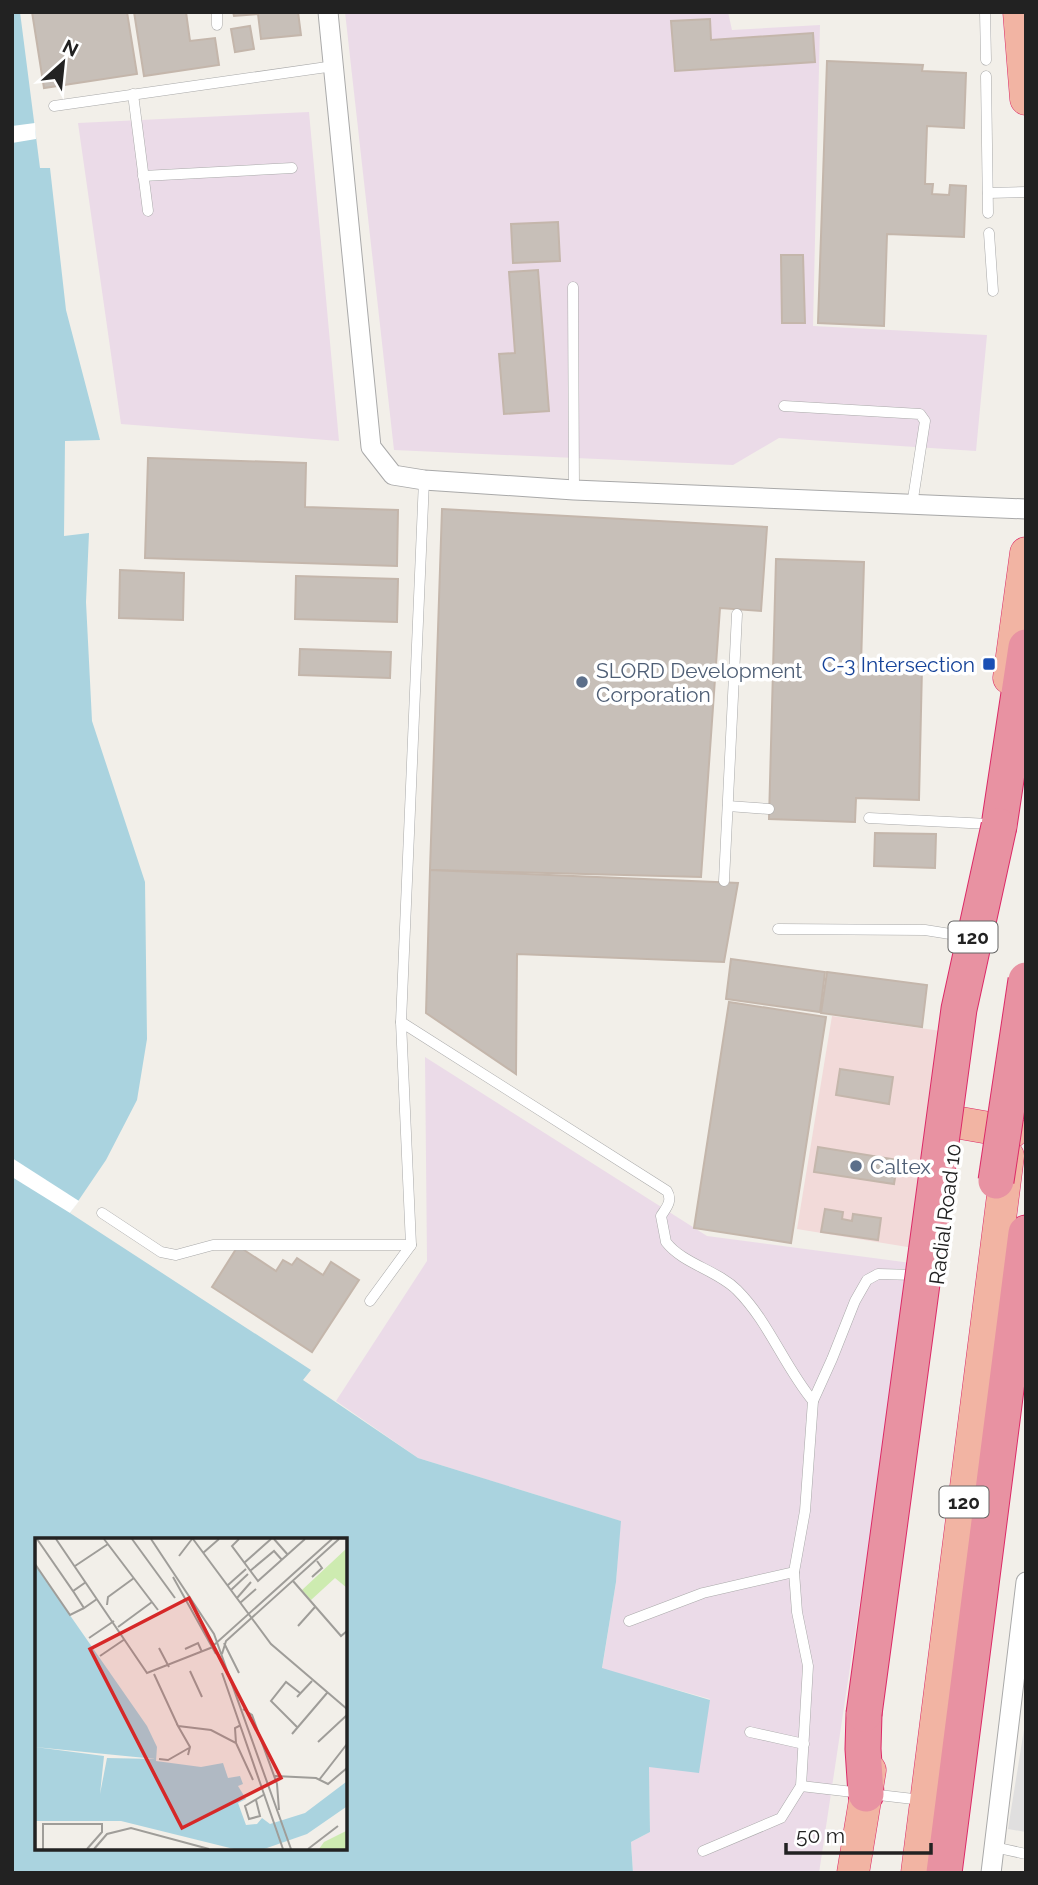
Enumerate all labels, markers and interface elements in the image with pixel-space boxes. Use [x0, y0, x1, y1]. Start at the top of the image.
north arrow [28, 28, 98, 98]
text: N [59, 35, 82, 61]
place label: C-3 Intersection [822, 652, 975, 677]
marker: C-3 Intersection [981, 656, 997, 672]
place label: SLORD Development Corporation [596, 658, 802, 707]
marker: SLORD Development Corporation [574, 674, 590, 690]
road number: 120 [948, 922, 998, 953]
street label: Radial Road 10 [924, 1142, 966, 1286]
place label: Caltex [870, 1154, 931, 1179]
marker: Caltex [848, 1158, 864, 1174]
road number: 120 [940, 1486, 988, 1518]
inset map [35, 1538, 346, 1850]
scale bar [786, 1812, 931, 1856]
text: 50 m [796, 1823, 845, 1848]

